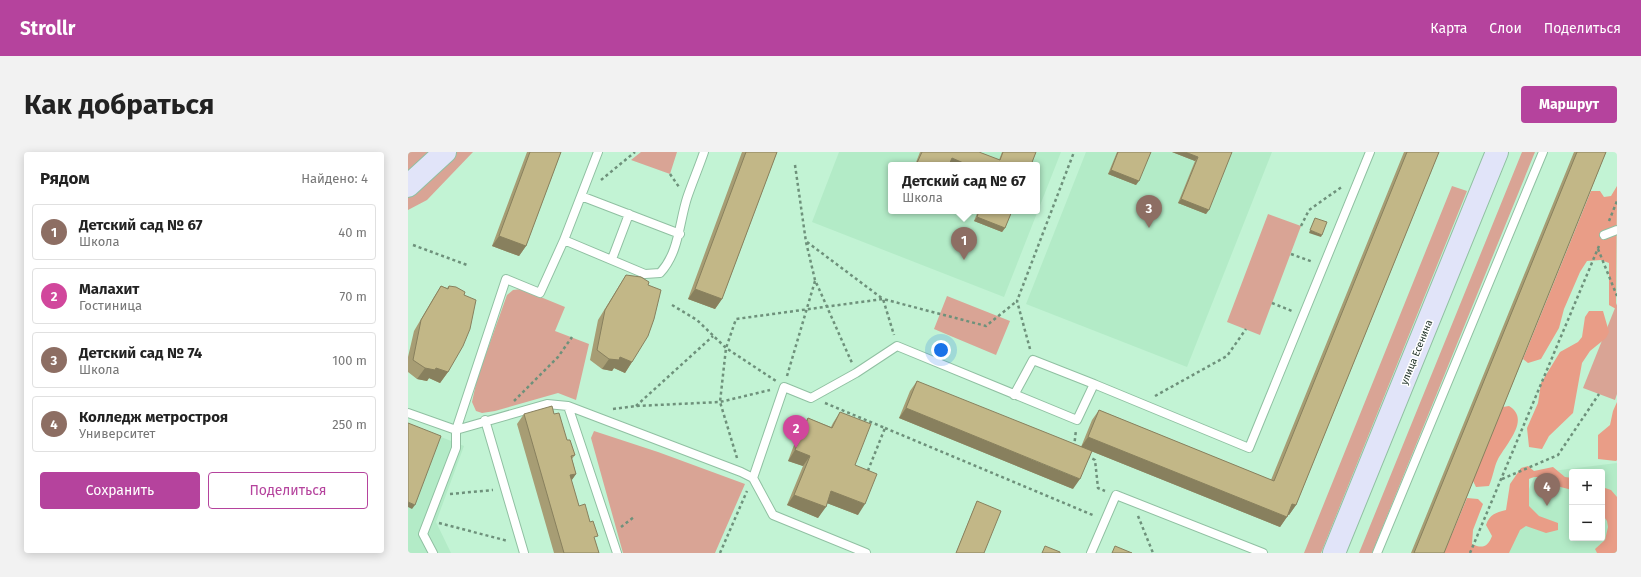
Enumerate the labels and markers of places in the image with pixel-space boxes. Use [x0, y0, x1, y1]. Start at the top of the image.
pin: 3 [1136, 195, 1162, 228]
pin: 1 [951, 227, 977, 260]
pin: 2 [783, 415, 809, 448]
pin: 4 [1534, 473, 1560, 506]

